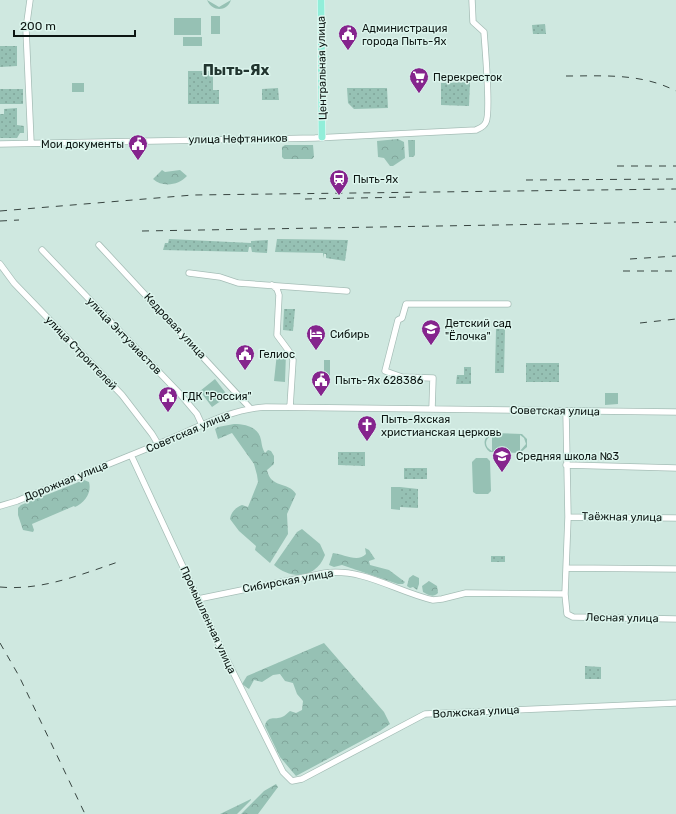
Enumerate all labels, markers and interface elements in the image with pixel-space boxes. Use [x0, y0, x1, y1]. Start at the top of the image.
scale bar [14, 12, 135, 38]
street label: Центральная улица [315, 16, 329, 120]
text: 200 m [20, 19, 56, 33]
place label: Администрация города Пыть-Ях [362, 22, 447, 48]
public building icon: Администрация города Пыть-Ях [337, 23, 359, 51]
district label: Пыть-Ях [203, 61, 269, 79]
supermarket icon: Перекресток [408, 66, 430, 94]
place label: Перекресток [433, 71, 502, 84]
street label: улица Нефтяников [188, 132, 288, 146]
public building icon: Мои документы [127, 133, 149, 161]
place label: Мои документы [41, 138, 124, 151]
station icon: Пыть-Ях [328, 168, 350, 196]
place label: Пыть-Ях [353, 173, 398, 186]
street label: Кедровая улица [141, 291, 209, 361]
street label: улица Энтузиастов [84, 295, 164, 377]
street label: улица Строителей [42, 313, 120, 393]
place label: Детский сад "Ёлочка" [445, 317, 512, 343]
school or university icon: Детский сад "Ёлочка" [420, 318, 442, 346]
hotel icon: Сибирь [305, 323, 327, 351]
place label: Сибирь [330, 328, 370, 341]
public building icon: Гелиос [234, 343, 256, 371]
place label: Гелиос [259, 348, 295, 361]
public building icon: Пыть-Ях 628386 [310, 369, 332, 397]
place label: Пыть-Ях 628386 [335, 374, 424, 387]
public building icon: ГДК "Россия" [157, 385, 179, 413]
place label: ГДК "Россия" [182, 390, 252, 403]
street label: Советская улица [510, 404, 600, 418]
street label: Советская улица [144, 408, 232, 456]
place label: Пыть-Яхская христианская церковь [381, 413, 502, 439]
church icon: Пыть-Яхская христианская церковь [356, 414, 378, 442]
school or university icon: Средняя школа №3 [491, 445, 513, 473]
place label: Средняя школа №3 [516, 450, 619, 463]
street label: Дорожная улица [22, 458, 110, 504]
street label: Таёжная улица [582, 510, 662, 524]
street label: Промышленная улица [177, 564, 239, 676]
street label: Сибирская улица [242, 567, 334, 595]
street label: Лесная улица [585, 611, 659, 625]
street label: Волжская улица [432, 703, 520, 721]

